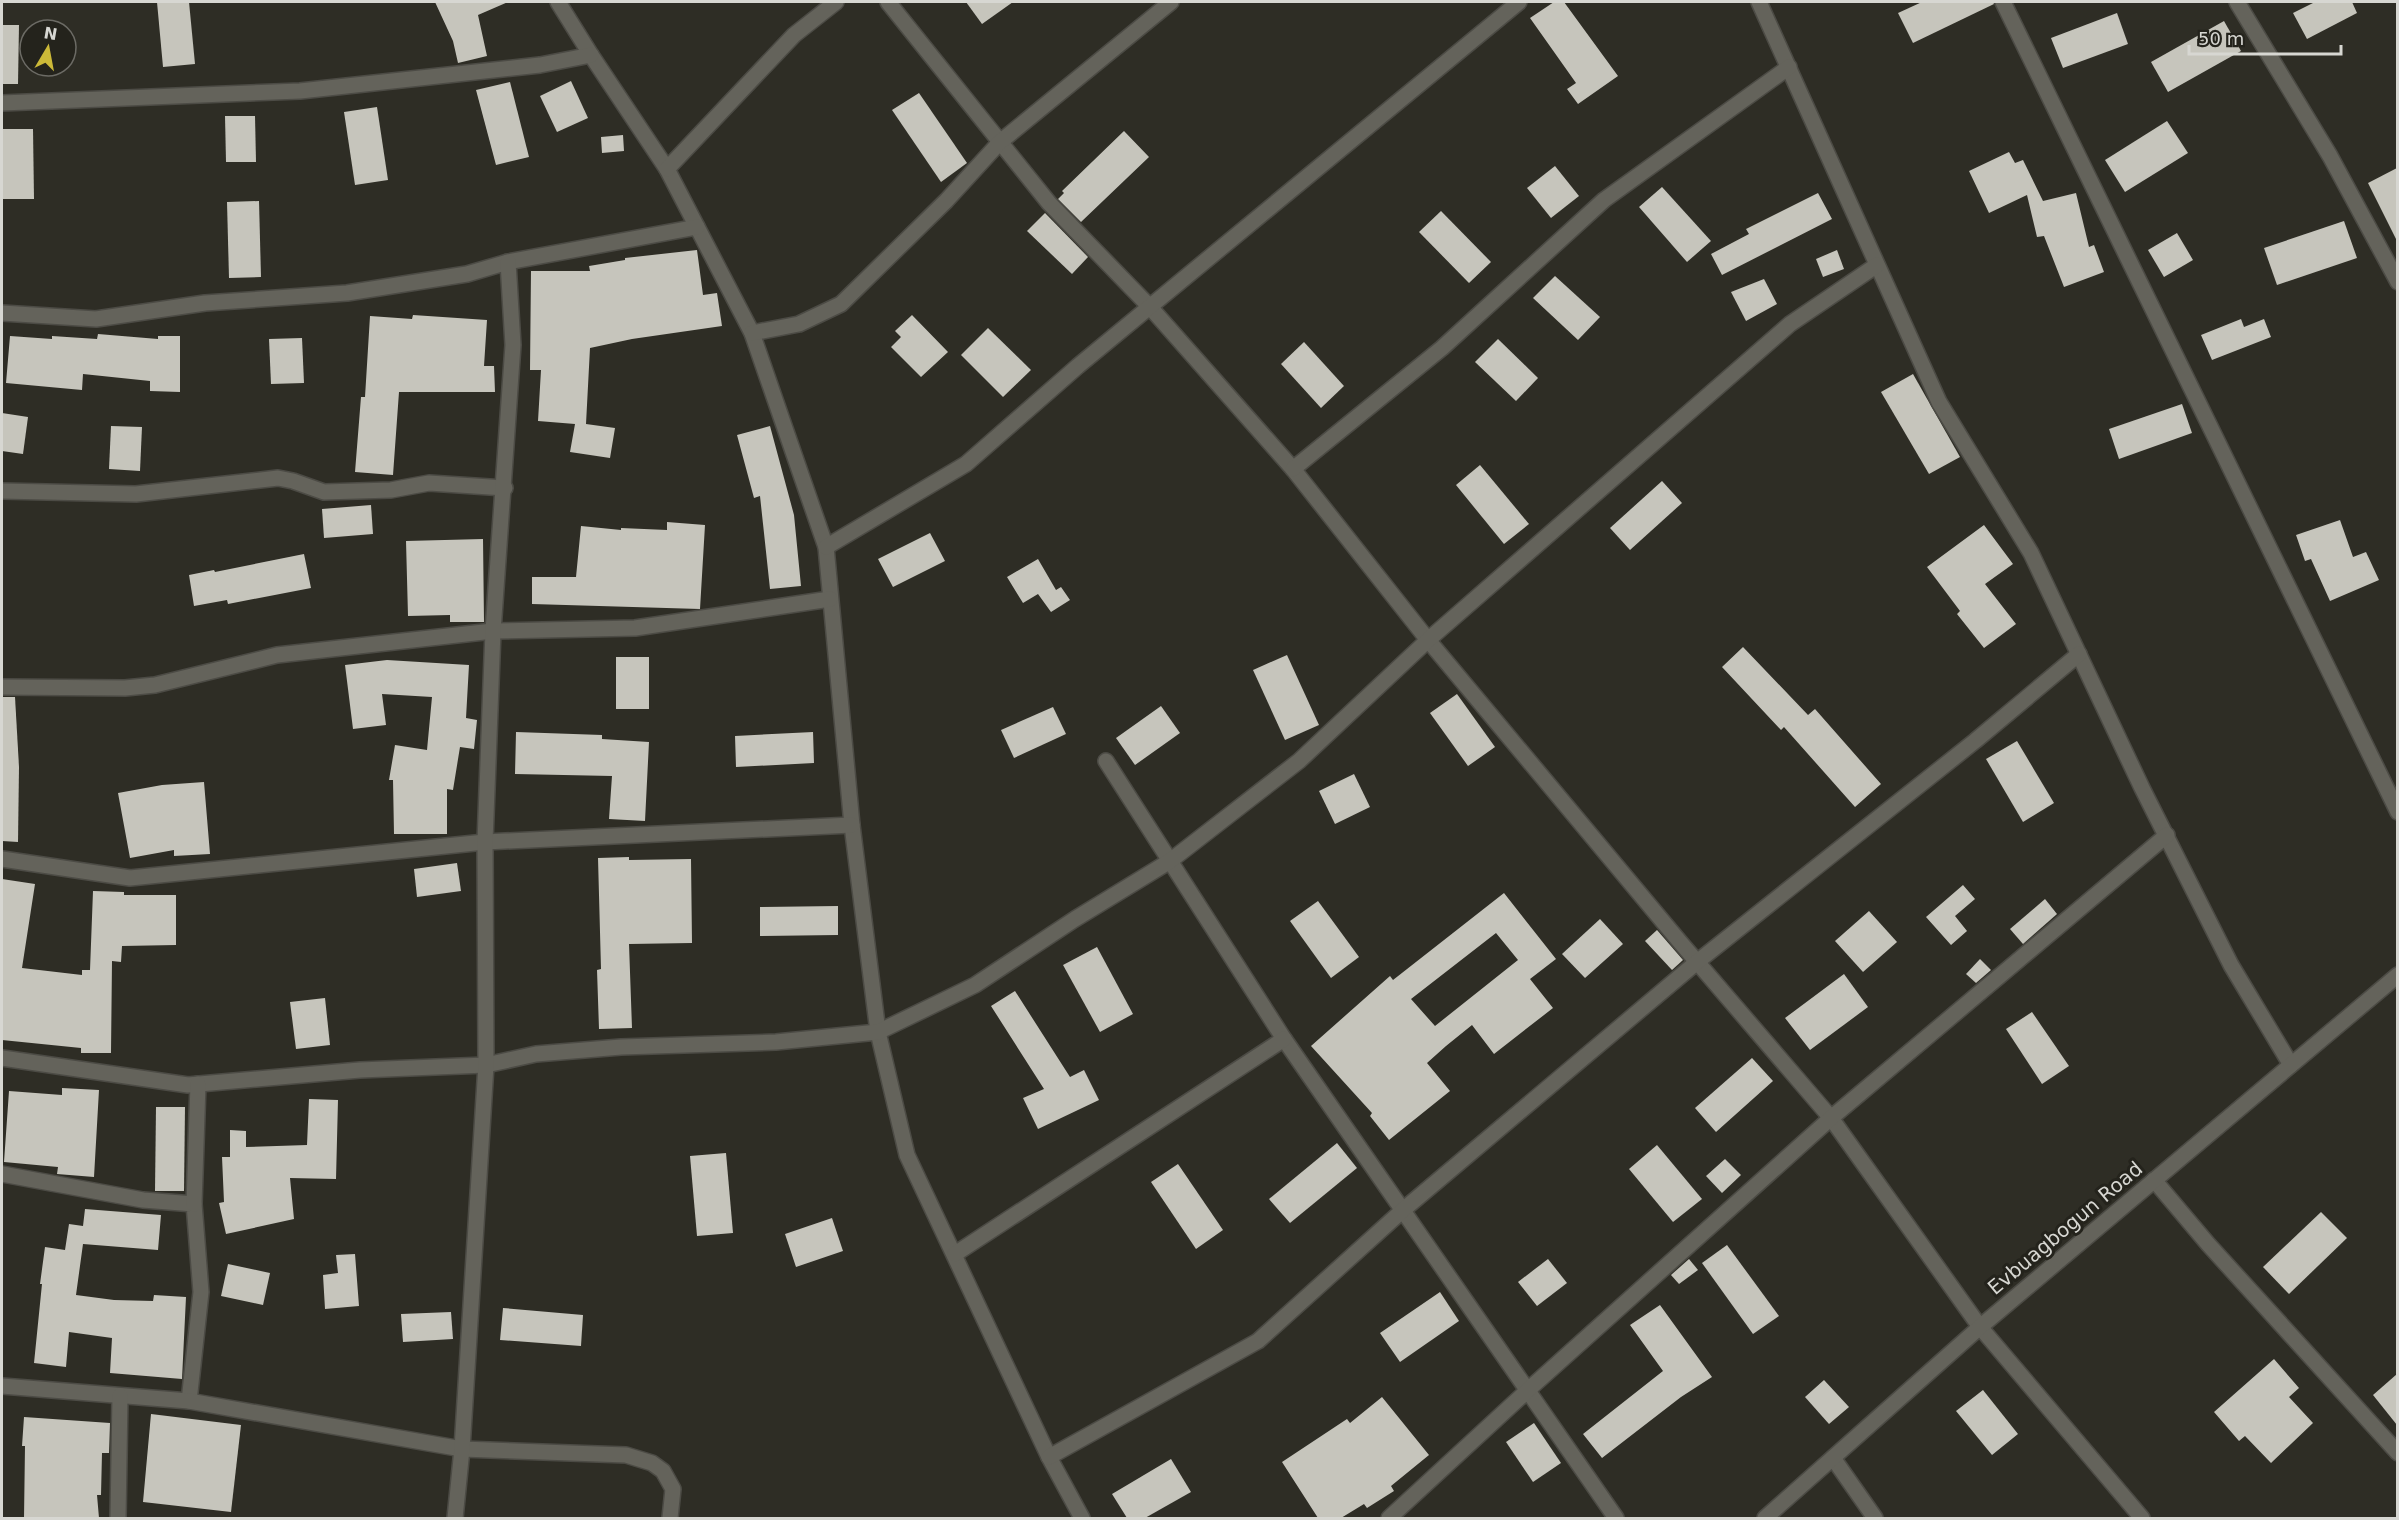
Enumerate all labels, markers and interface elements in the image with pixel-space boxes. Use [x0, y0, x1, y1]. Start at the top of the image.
north arrow [18, 18, 78, 78]
scale bar [2189, 18, 2340, 56]
text: N [42, 23, 59, 44]
text: 50 m [2198, 28, 2244, 49]
street label: Evbuagbogun Road [1983, 1156, 2147, 1300]

